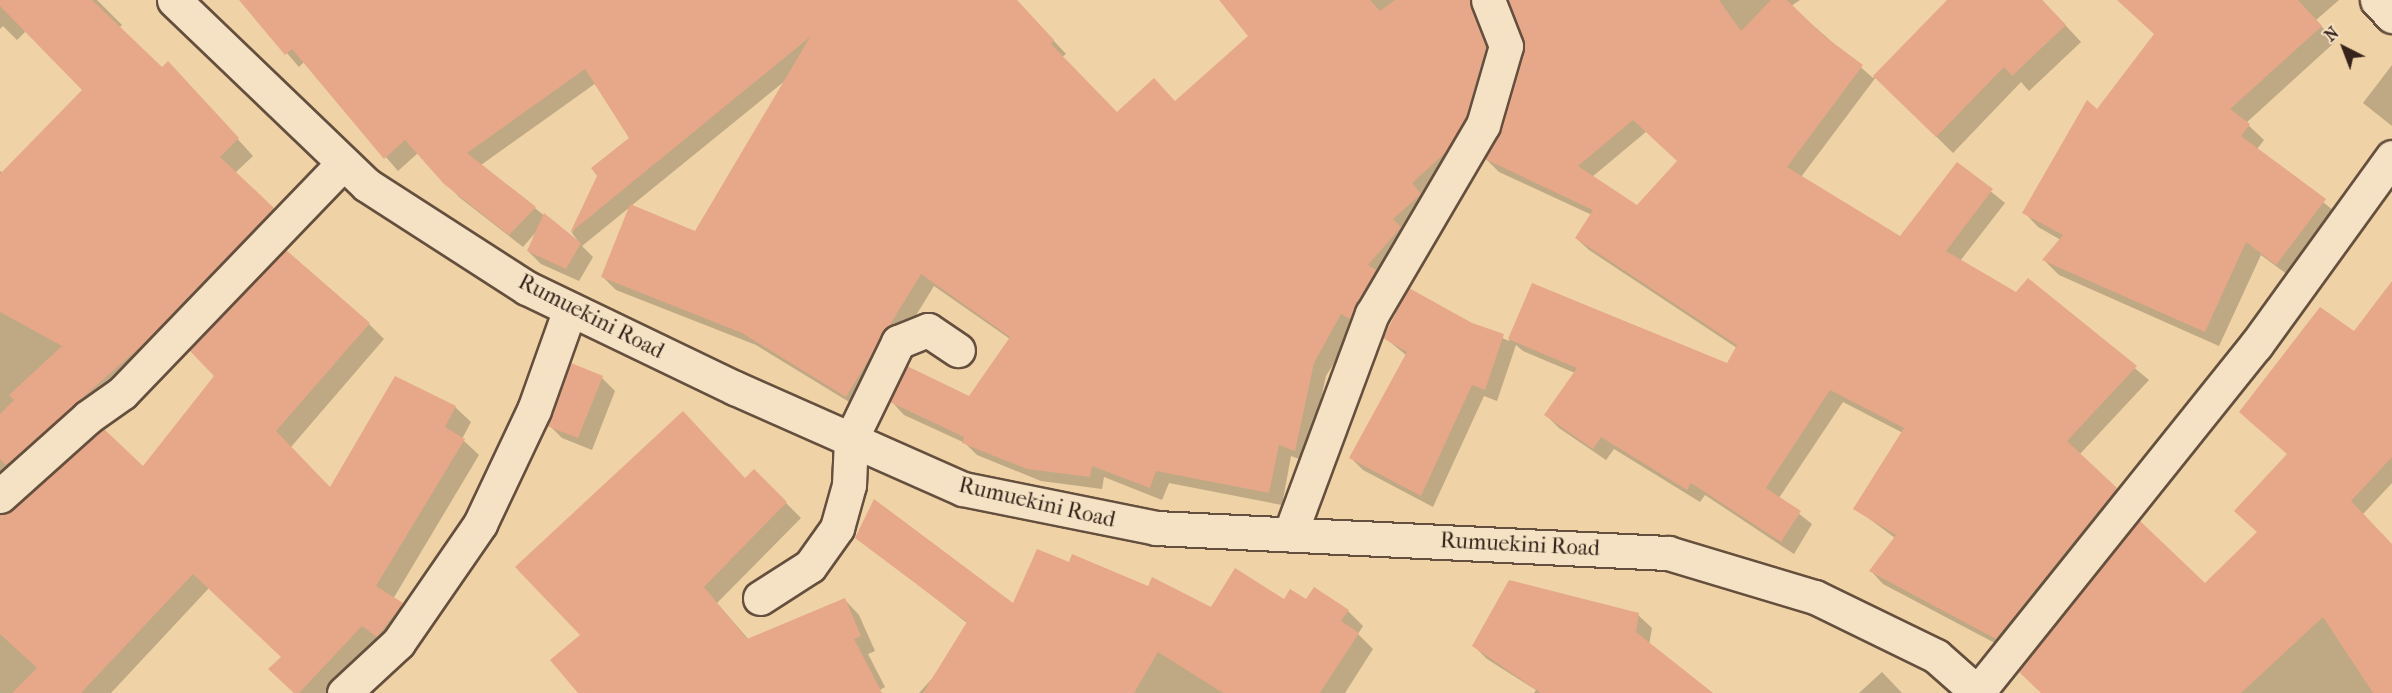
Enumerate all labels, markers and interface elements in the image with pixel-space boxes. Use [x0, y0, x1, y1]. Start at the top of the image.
north arrow [2314, 18, 2374, 78]
text: N [2321, 23, 2342, 45]
street label: Rumuekini Road [514, 269, 668, 365]
street label: Rumuekini Road [956, 472, 1118, 534]
street label: Rumuekini Road [1439, 528, 1601, 562]

